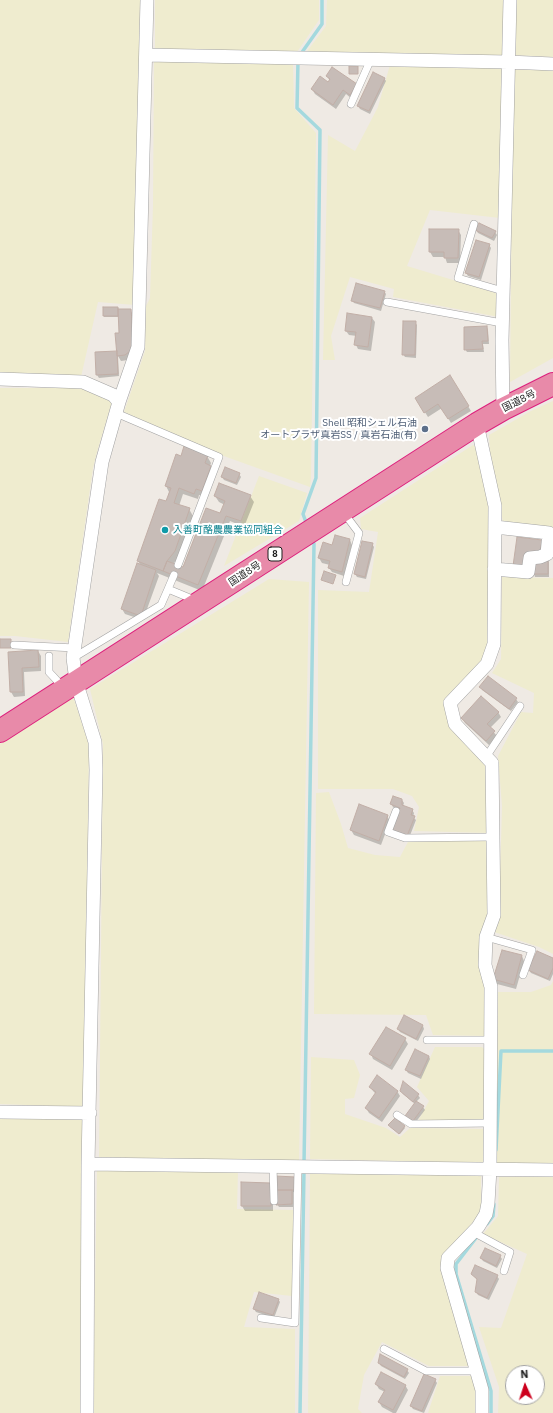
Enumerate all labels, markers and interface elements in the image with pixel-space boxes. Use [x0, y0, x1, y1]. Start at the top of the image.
street label: 国道8号 [500, 387, 538, 415]
place label: Shell 昭和シェル石油 オートプラザ真岩SS / 真岩石油(有) [260, 417, 417, 440]
marker: Shell 昭和シェル石油 オートプラザ真岩SS / 真岩石油(有) [420, 424, 430, 434]
place label: 入善町酪農農業協同組合 [173, 524, 283, 536]
marker: 入善町酪農農業協同組合 [160, 525, 170, 535]
road number: 8 [268, 547, 282, 561]
street label: 国道8号 [227, 559, 263, 589]
north arrow [505, 1365, 545, 1405]
text: N [520, 1367, 529, 1381]

